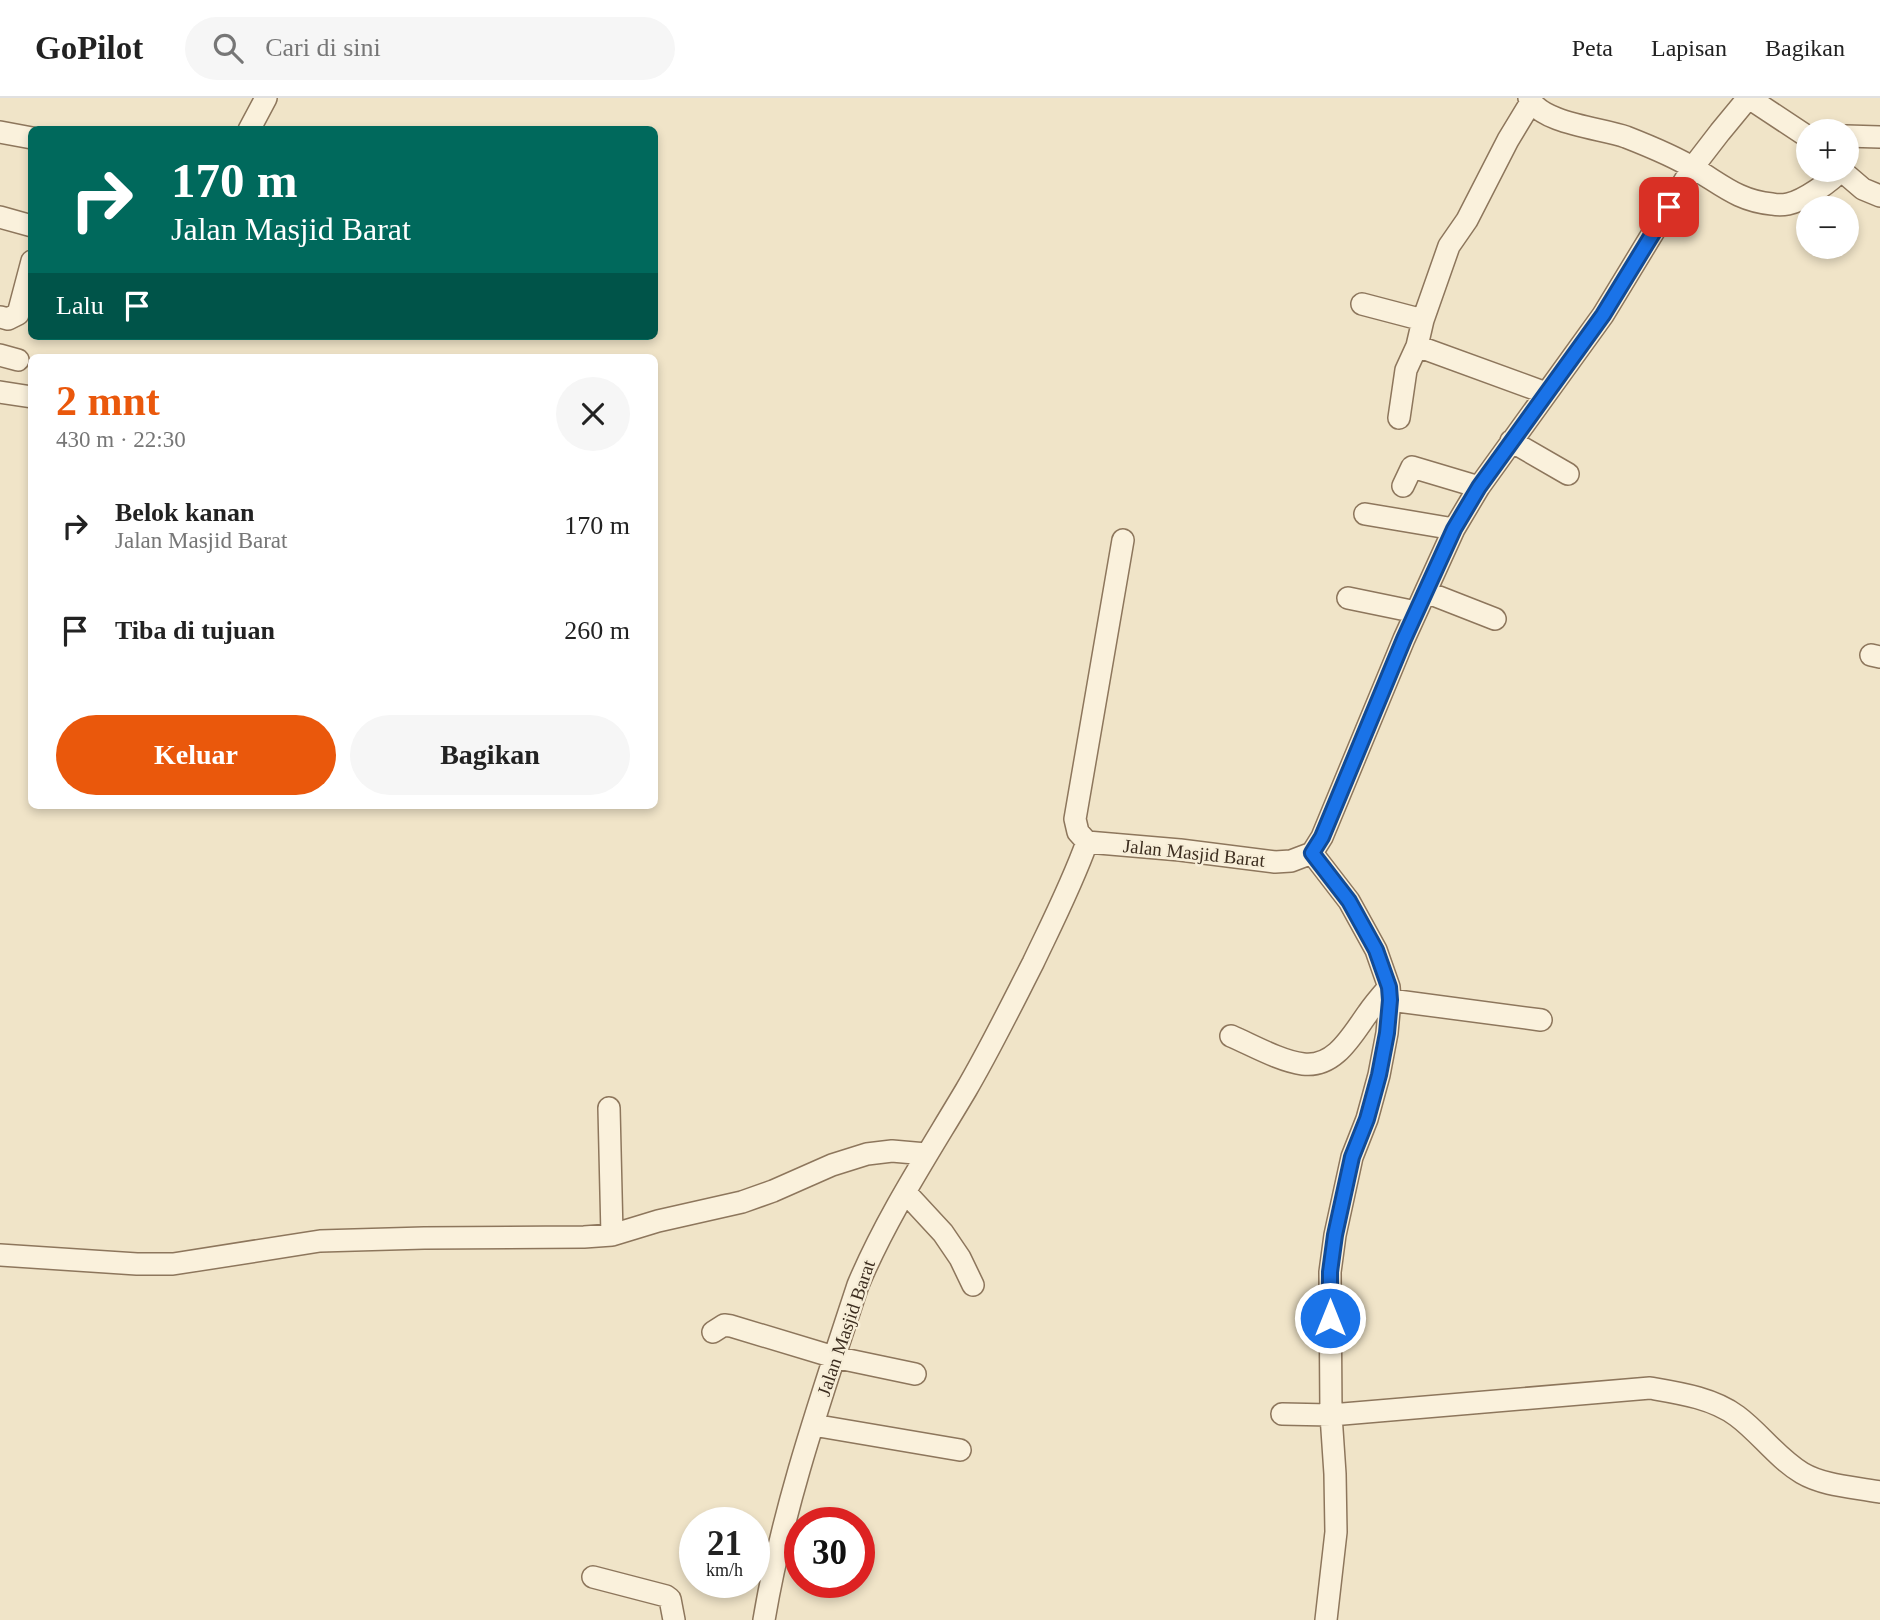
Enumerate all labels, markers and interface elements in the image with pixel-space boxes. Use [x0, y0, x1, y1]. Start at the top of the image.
search box [185, 17, 675, 80]
icon: search [209, 29, 247, 67]
text: GoPilot [35, 30, 143, 66]
text: Cari di sini [265, 33, 381, 62]
text: Peta [1572, 35, 1613, 61]
text: Lapisan [1651, 35, 1727, 61]
text: Bagikan [1765, 35, 1845, 61]
map controls [1796, 119, 1859, 259]
button: + [1796, 119, 1859, 182]
text: 170 m [171, 153, 298, 208]
icon: right [56, 154, 147, 245]
pin [1639, 177, 1699, 237]
icon: arrive [1650, 188, 1688, 226]
button: − [1796, 196, 1859, 259]
text: Jalan Masjid Barat [171, 211, 411, 247]
icon: arrive [118, 287, 156, 325]
text: Lalu [56, 291, 104, 320]
button: close [556, 377, 630, 451]
text: 2 mnt [56, 378, 160, 424]
text: 430 m · 22:30 [56, 427, 186, 452]
text: Belok kanan [115, 498, 254, 527]
icon: right [56, 507, 94, 545]
text: 170 m [564, 511, 630, 540]
text: Jalan Masjid Barat [115, 528, 287, 553]
icon: arrive [56, 612, 94, 650]
text: Tiba di tujuan [115, 616, 275, 645]
text: 260 m [564, 616, 630, 645]
button: Keluar [56, 715, 336, 795]
button: Bagikan [350, 715, 630, 795]
street label: Jalan Masjid Barat [1122, 835, 1267, 871]
street label: Jalan Masjid Barat [813, 1257, 879, 1399]
position arrow [1293, 1281, 1367, 1355]
speed limit sign: 30 [784, 1507, 875, 1598]
text: 21 [707, 1524, 742, 1563]
text: km/h [706, 1560, 743, 1580]

